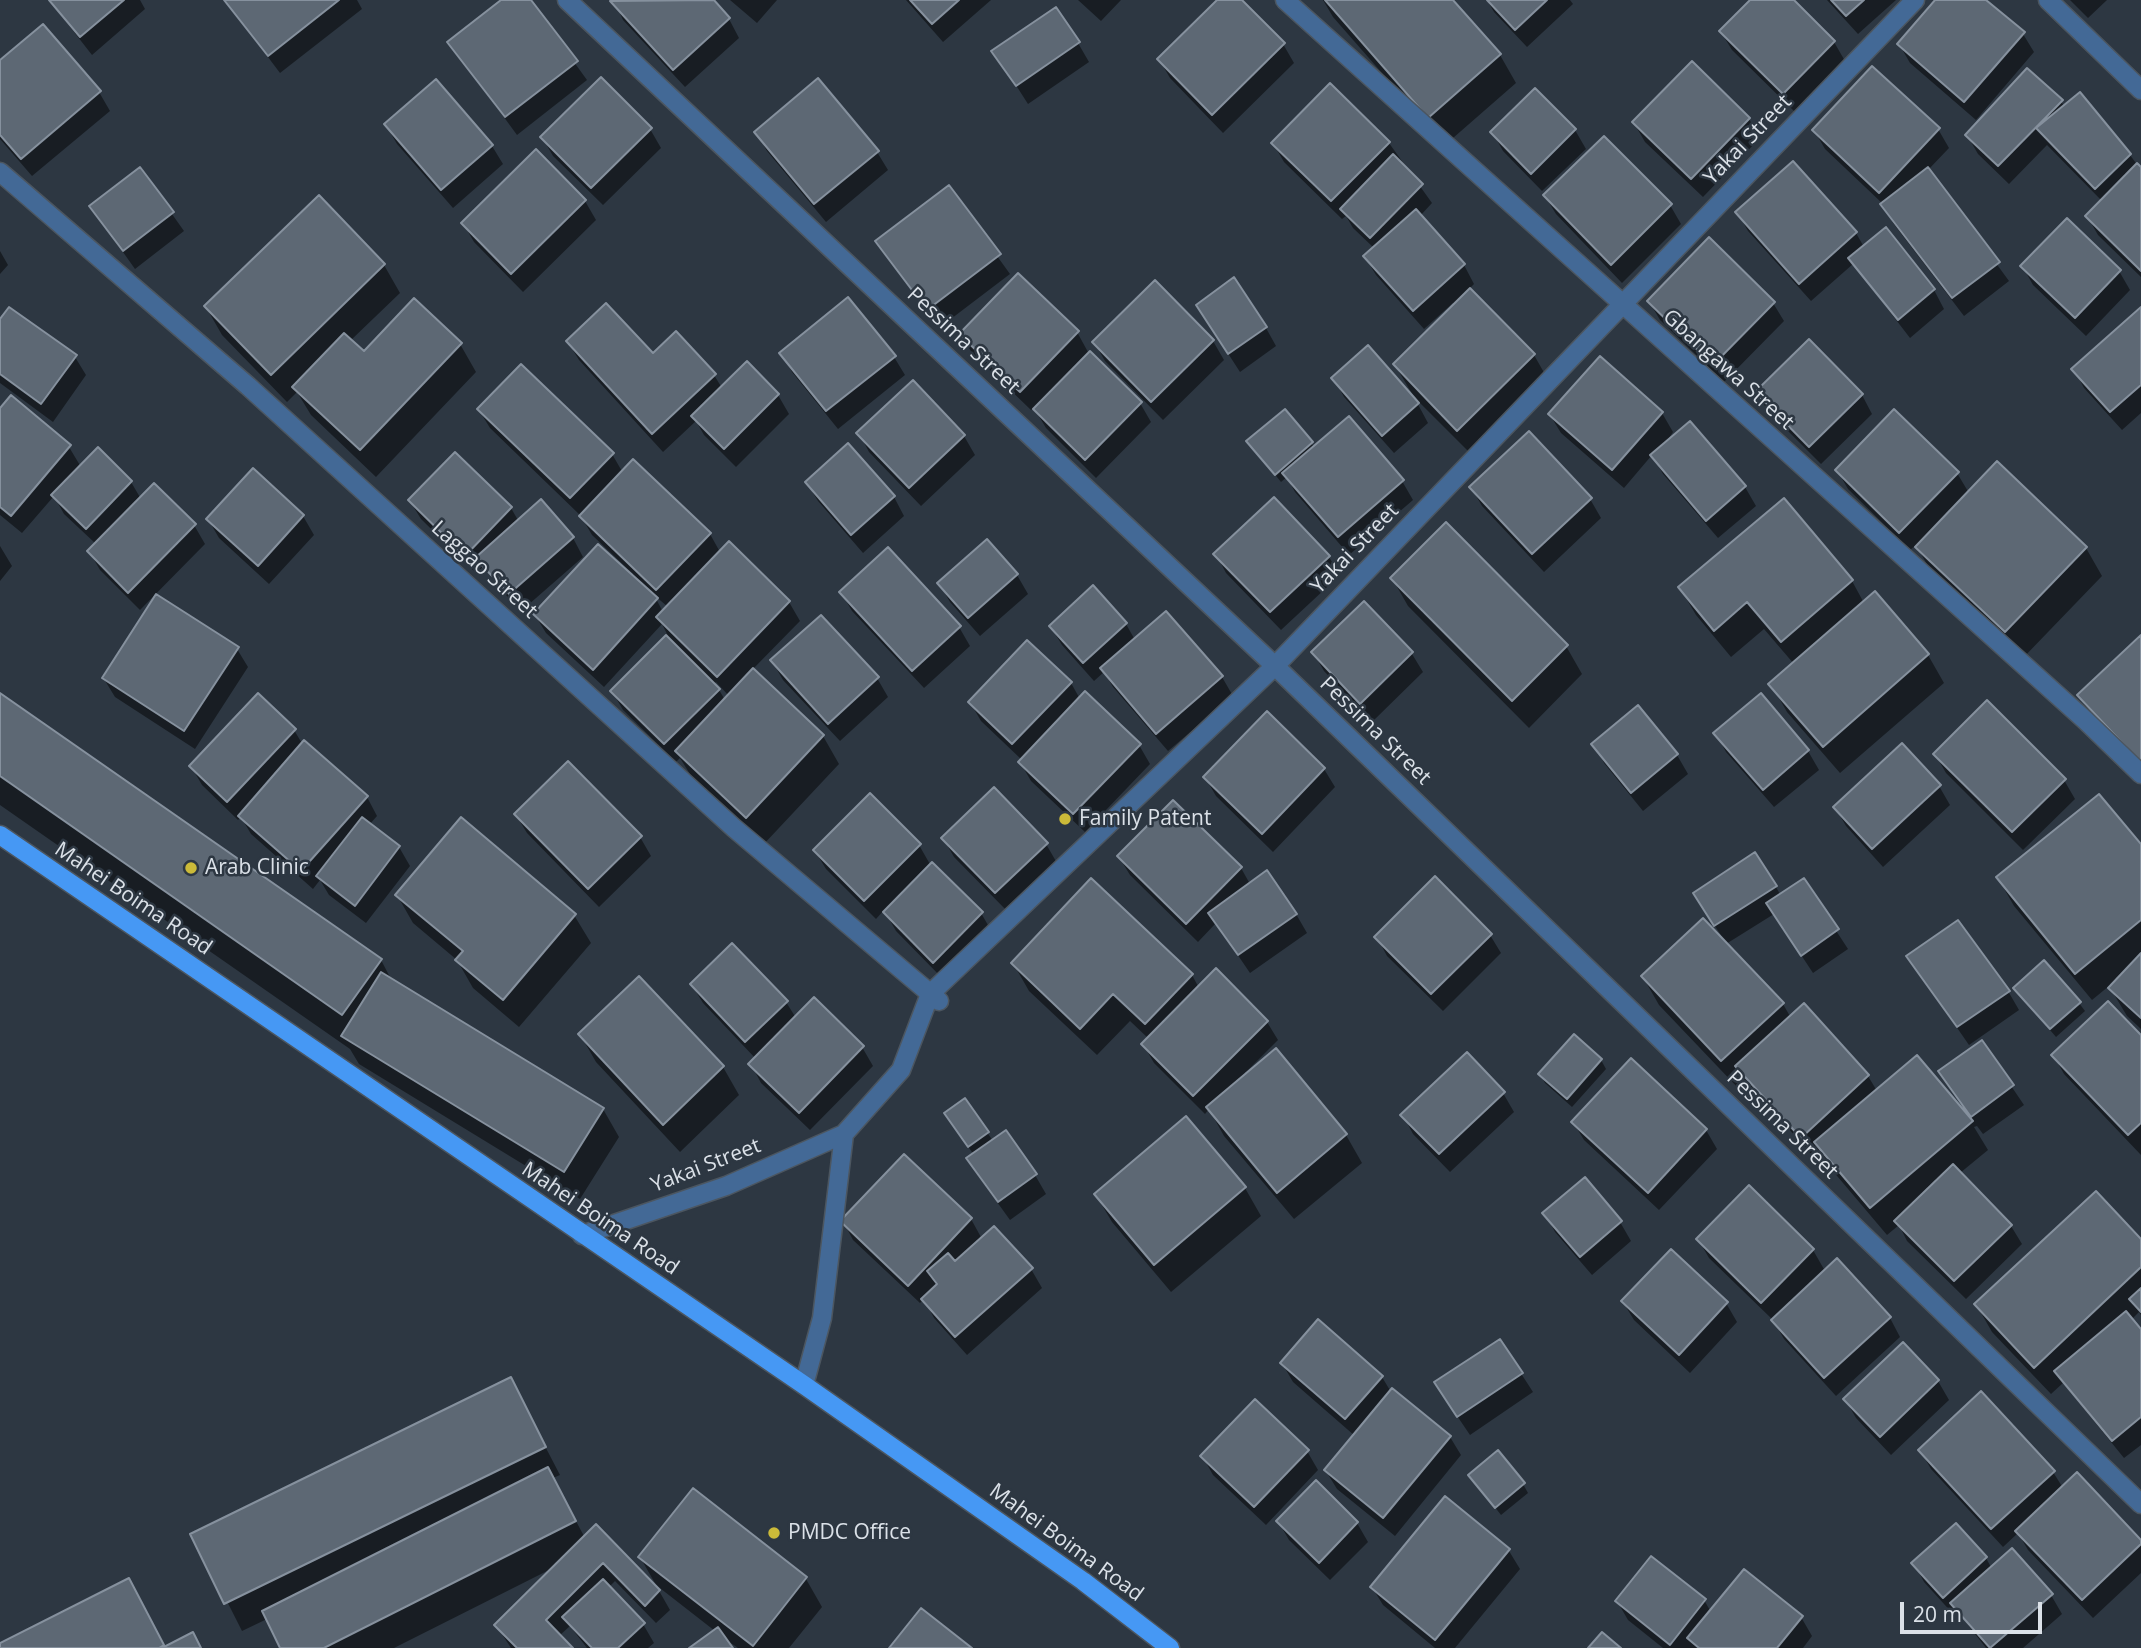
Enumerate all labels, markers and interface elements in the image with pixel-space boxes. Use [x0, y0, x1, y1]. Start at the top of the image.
street label: Yakai Street [1699, 90, 1797, 190]
street label: Pessima Street [901, 282, 1025, 400]
street label: Gbangawa Street [1657, 305, 1799, 435]
street label: Yakai Street [1306, 499, 1404, 599]
street label: Laggao Street [426, 516, 542, 624]
street label: Pessima Street [1314, 672, 1436, 790]
place label: Family Patent [1079, 806, 1211, 832]
marker: Family Patent [1057, 811, 1073, 827]
street label: Mahei Boima Road [50, 837, 216, 961]
place label: Arab Clinic [205, 855, 309, 881]
marker: Arab Clinic [183, 860, 199, 876]
street label: Pessima Street [1721, 1066, 1843, 1184]
street label: Yakai Street [648, 1134, 764, 1198]
street label: Mahei Boima Road [517, 1157, 683, 1281]
street label: Mahei Boima Road [984, 1479, 1148, 1607]
place label: PMDC Office [788, 1520, 911, 1546]
marker: PMDC Office [766, 1525, 782, 1541]
scale bar [1903, 1588, 2045, 1632]
text: 20 m [1913, 1600, 1962, 1628]

